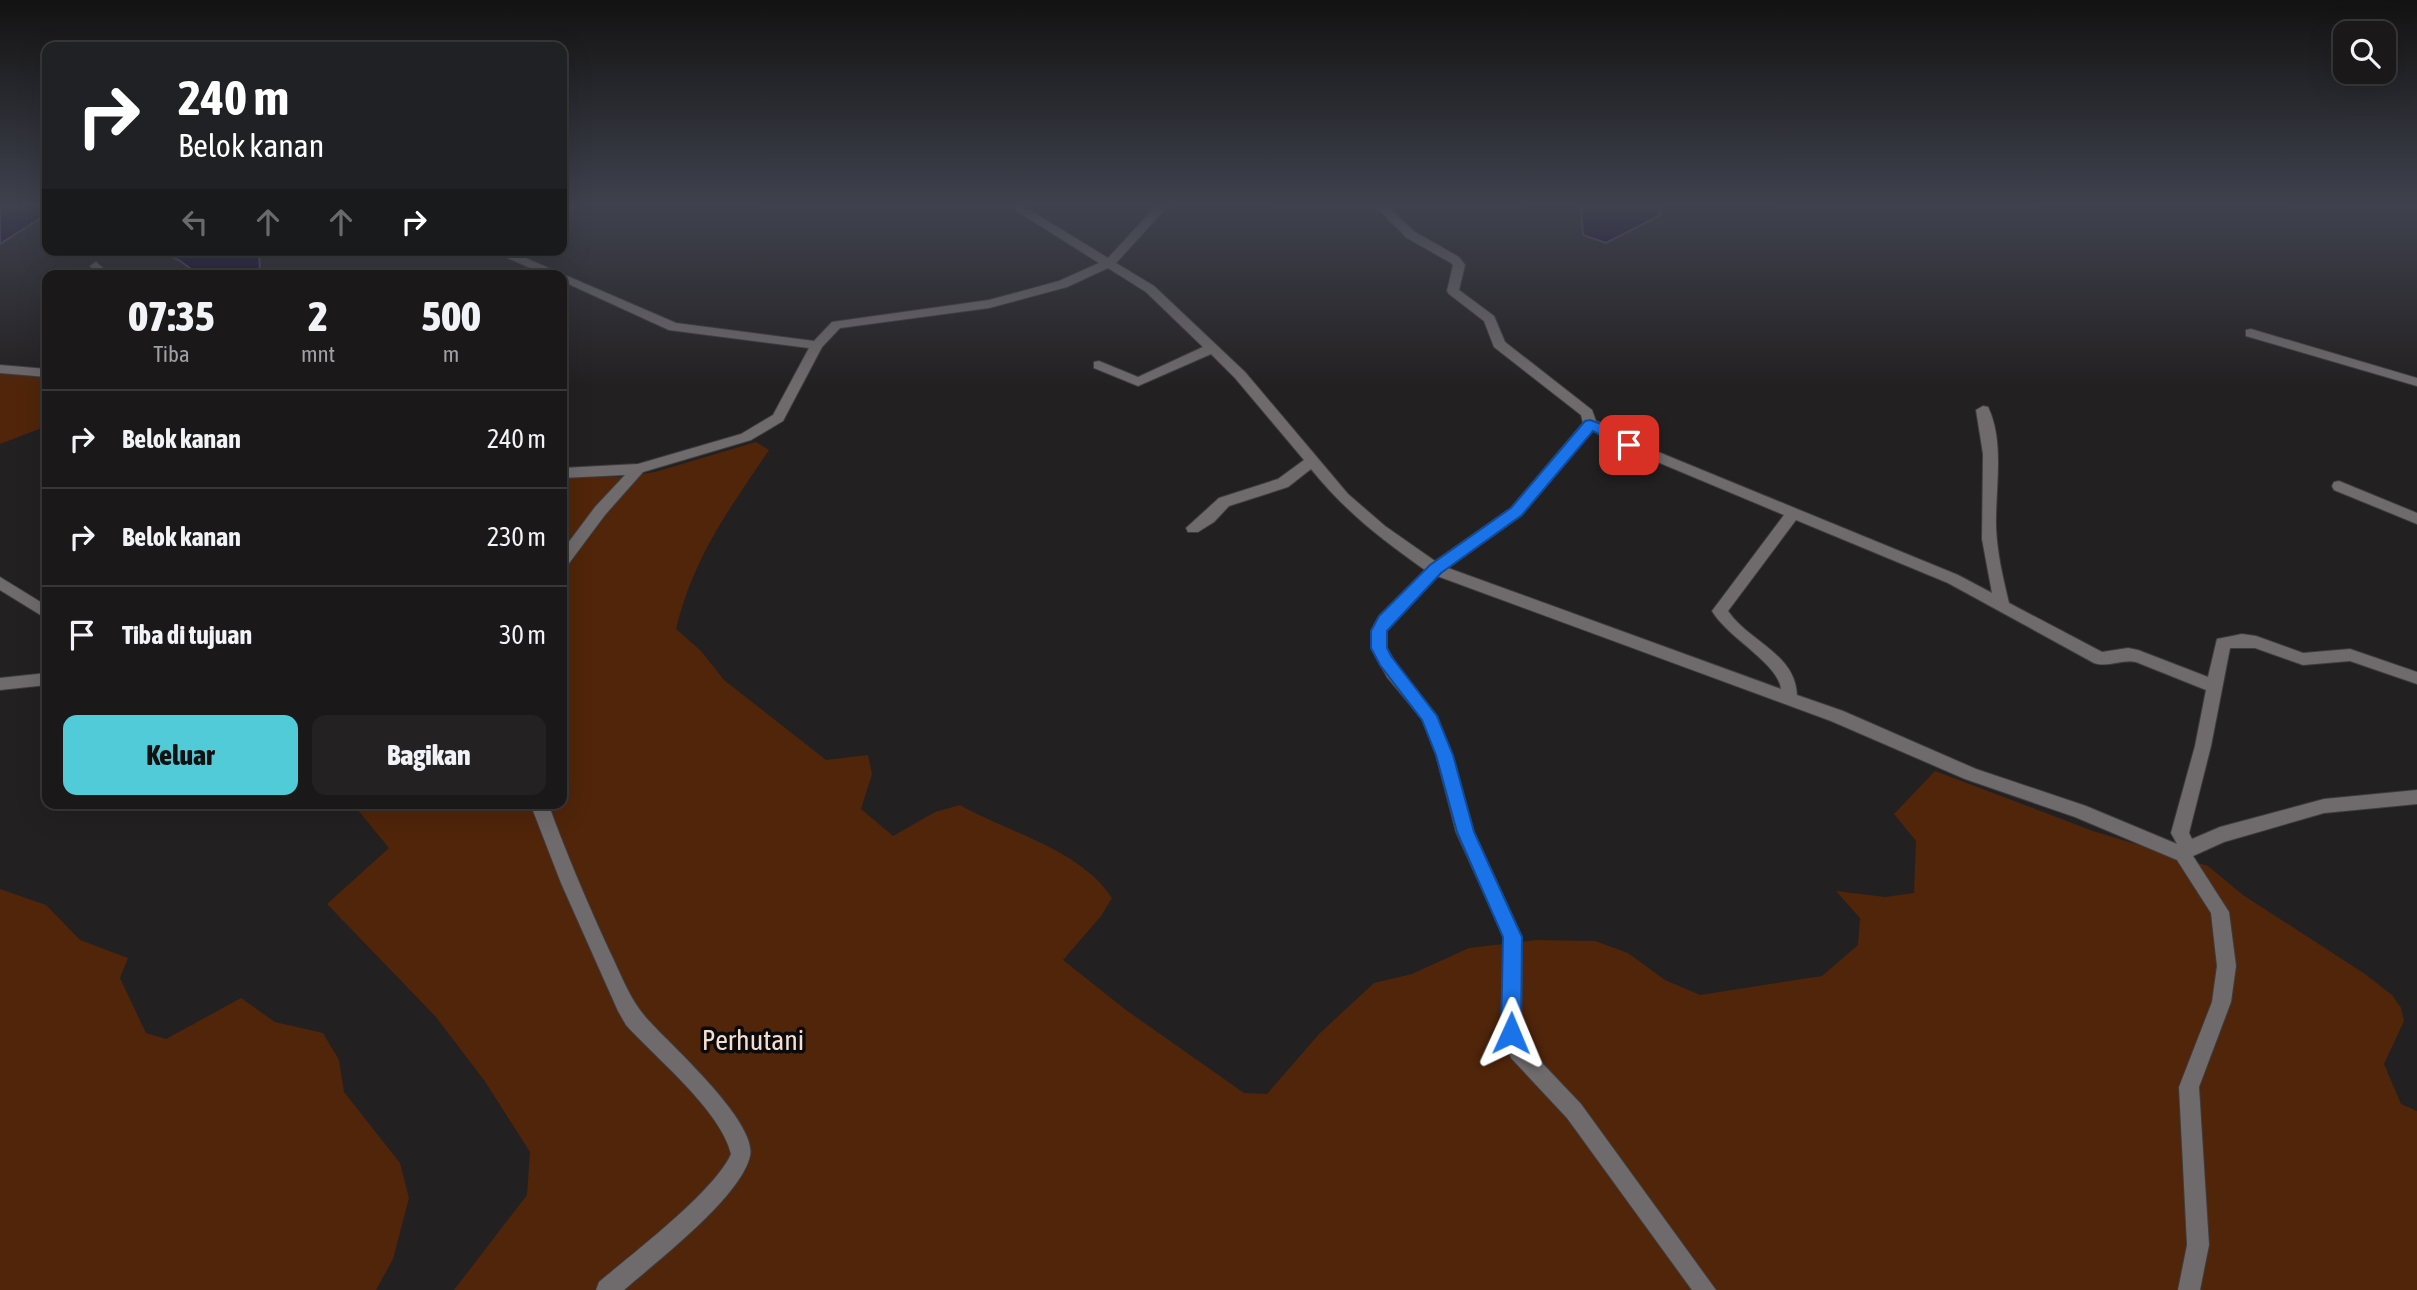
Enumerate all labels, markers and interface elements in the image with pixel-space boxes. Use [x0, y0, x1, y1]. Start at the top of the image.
map controls [2333, 21, 2396, 84]
button: search [2333, 21, 2396, 84]
text: 240 m [178, 69, 289, 125]
icon: right [63, 70, 154, 161]
text: Belok kanan [178, 127, 324, 164]
icon: left [176, 203, 214, 241]
icon: ahead [249, 203, 287, 241]
icon: ahead [322, 203, 360, 241]
icon: right [395, 203, 433, 241]
text: 07:35 [128, 292, 215, 340]
text: 2 [308, 292, 328, 340]
text: 500 [421, 292, 481, 340]
text: Tiba [153, 341, 190, 367]
text: mnt [301, 341, 335, 367]
text: m [443, 341, 459, 367]
pin [1599, 415, 1659, 475]
icon: right [63, 420, 101, 458]
text: Belok kanan [122, 424, 241, 454]
text: 240 m [487, 424, 546, 454]
icon: arrive [1610, 426, 1648, 464]
icon: right [63, 518, 101, 556]
text: Belok kanan [122, 522, 241, 552]
text: 230 m [487, 522, 546, 552]
icon: arrive [63, 616, 101, 654]
text: Tiba di tujuan [122, 620, 252, 650]
text: 30 m [499, 620, 546, 650]
button: Keluar [63, 715, 298, 795]
button: Bagikan [312, 715, 546, 795]
position arrow [1474, 996, 1548, 1070]
park label: Perhutani [702, 1024, 804, 1056]

